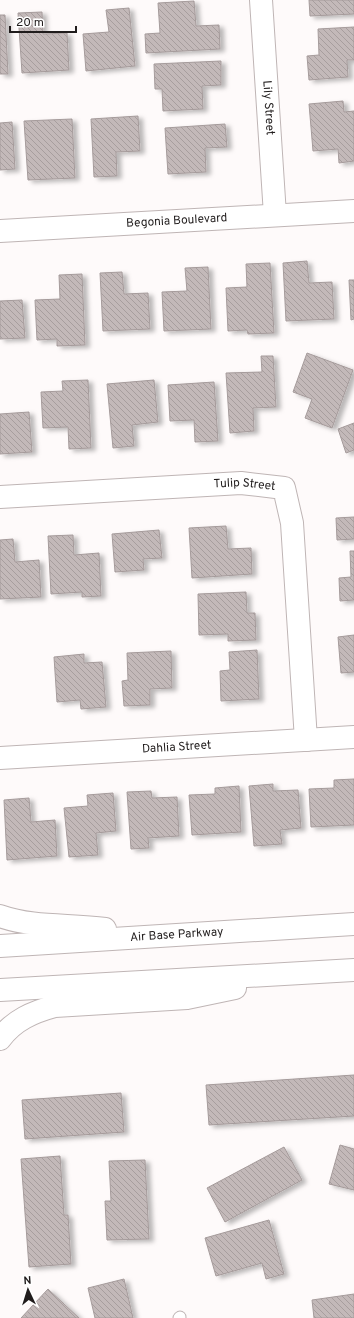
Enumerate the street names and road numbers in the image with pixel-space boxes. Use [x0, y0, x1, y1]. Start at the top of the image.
street label: Lily Street [258, 80, 278, 136]
street label: Begonia Boulevard [126, 210, 228, 232]
street label: Tulip Street [213, 475, 276, 495]
street label: Dahlia Street [142, 737, 212, 758]
street label: Air Base Parkway [129, 924, 224, 946]

